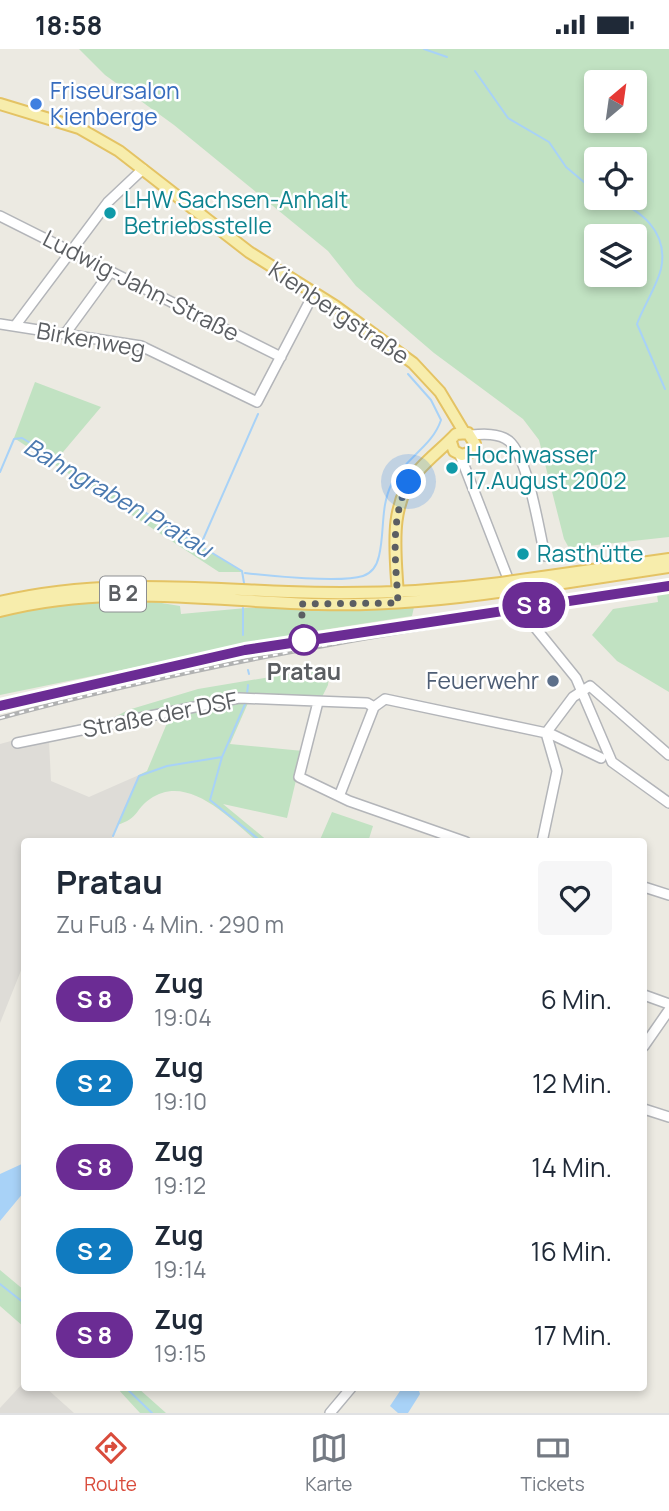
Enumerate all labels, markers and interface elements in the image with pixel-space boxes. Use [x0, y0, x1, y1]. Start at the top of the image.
text: 18:58 [35, 7, 102, 43]
north arrow [584, 70, 648, 133]
map controls [584, 70, 647, 287]
place label: Friseursalon Kienberge [50, 74, 180, 132]
marker: Friseursalon Kienberge [28, 96, 44, 112]
button: locate [584, 147, 647, 210]
place label: LHW Sachsen-Anhalt Betriebsstelle [124, 183, 348, 241]
marker: LHW Sachsen-Anhalt Betriebsstelle [102, 205, 118, 221]
street label: Ludwig-Jahn-Straße [38, 222, 245, 348]
button: layers [584, 224, 647, 287]
street label: Kienbergstraße [263, 253, 416, 371]
street label: Birkenweg [34, 314, 148, 364]
water label: Bahngraben Pratau [19, 429, 220, 565]
place label: Hochwasser 17.August 2002 [466, 438, 627, 496]
marker: Hochwasser 17.August 2002 [444, 460, 460, 476]
your location [391, 464, 426, 499]
place label: Rasthütte [537, 537, 643, 569]
marker: Rasthütte [515, 546, 531, 562]
road number: B 2 [100, 577, 146, 611]
line badge: S 8 [494, 582, 574, 628]
text: S 8 [516, 588, 552, 621]
marker: Pratau [289, 625, 319, 655]
place label: Pratau [267, 655, 341, 687]
place label: Feuerwehr [426, 664, 539, 696]
marker: Feuerwehr [545, 673, 561, 689]
street label: Straße der DSF [80, 683, 240, 745]
text: Pratau [56, 859, 163, 904]
button: heart [538, 861, 612, 935]
text: Zu Fuß · 4 Min. · 290 m [56, 908, 284, 940]
text: Zug [154, 965, 204, 1001]
text: 6 Min. [541, 981, 612, 1017]
text: S 8 [77, 982, 112, 1015]
text: 19:04 [154, 1001, 212, 1033]
text: Zug [154, 1049, 204, 1085]
text: 12 Min. [532, 1065, 612, 1101]
text: S 2 [77, 1066, 112, 1099]
text: 19:10 [154, 1085, 207, 1117]
text: Zug [154, 1133, 204, 1169]
text: 14 Min. [531, 1149, 612, 1185]
text: S 8 [77, 1150, 112, 1183]
text: 19:12 [154, 1169, 206, 1201]
text: Zug [154, 1217, 204, 1253]
text: 16 Min. [531, 1233, 612, 1269]
text: S 2 [77, 1234, 112, 1267]
text: 19:14 [154, 1253, 207, 1285]
text: Zug [154, 1301, 204, 1337]
text: 17 Min. [534, 1317, 612, 1353]
text: S 8 [77, 1318, 112, 1351]
text: 19:15 [154, 1337, 206, 1369]
tab: Route [84, 1429, 137, 1497]
tab: Karte [305, 1429, 352, 1497]
tab: Tickets [521, 1429, 585, 1497]

